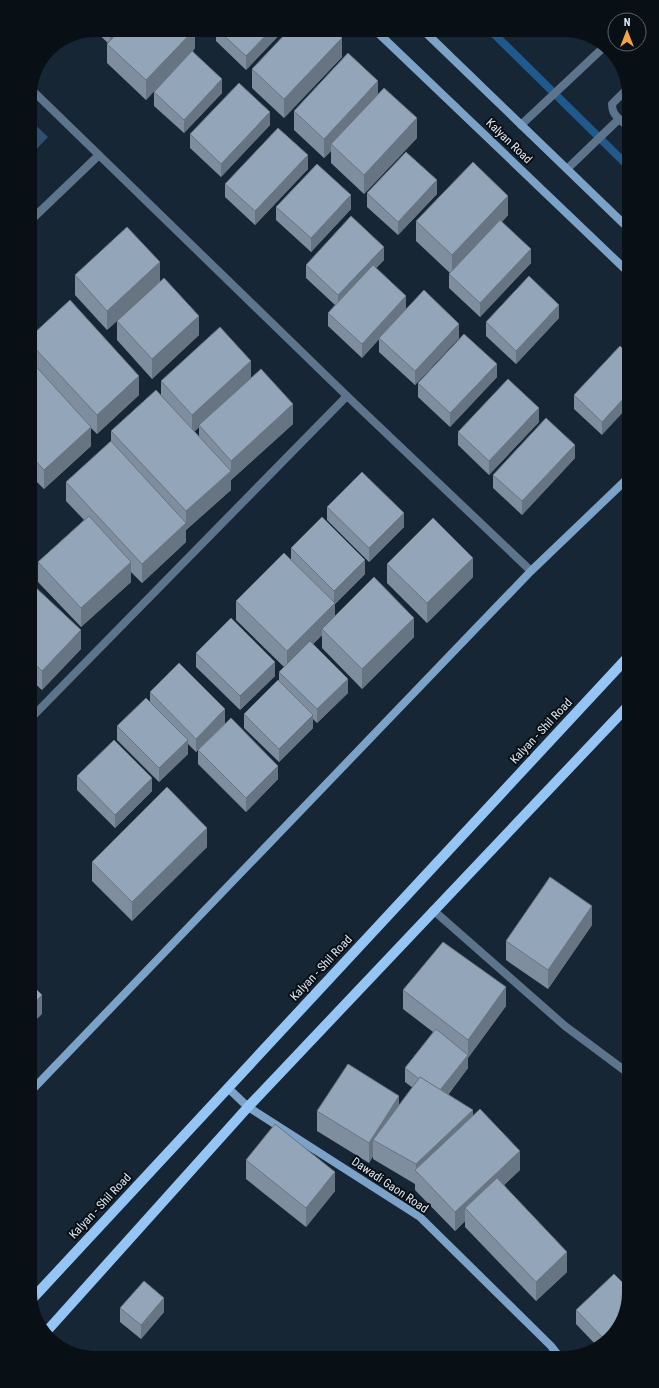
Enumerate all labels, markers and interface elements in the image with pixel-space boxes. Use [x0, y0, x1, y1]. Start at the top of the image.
north arrow [607, 12, 647, 52]
text: N [624, 16, 631, 29]
street label: Kalyan Road [483, 116, 535, 166]
street label: Kalyan - Shil Road [507, 695, 575, 767]
street label: Kalyan - Shil Road [287, 932, 355, 1004]
street label: Dawadi Gaon Road [349, 1154, 431, 1216]
street label: Kalyan - Shil Road [66, 1170, 134, 1242]

